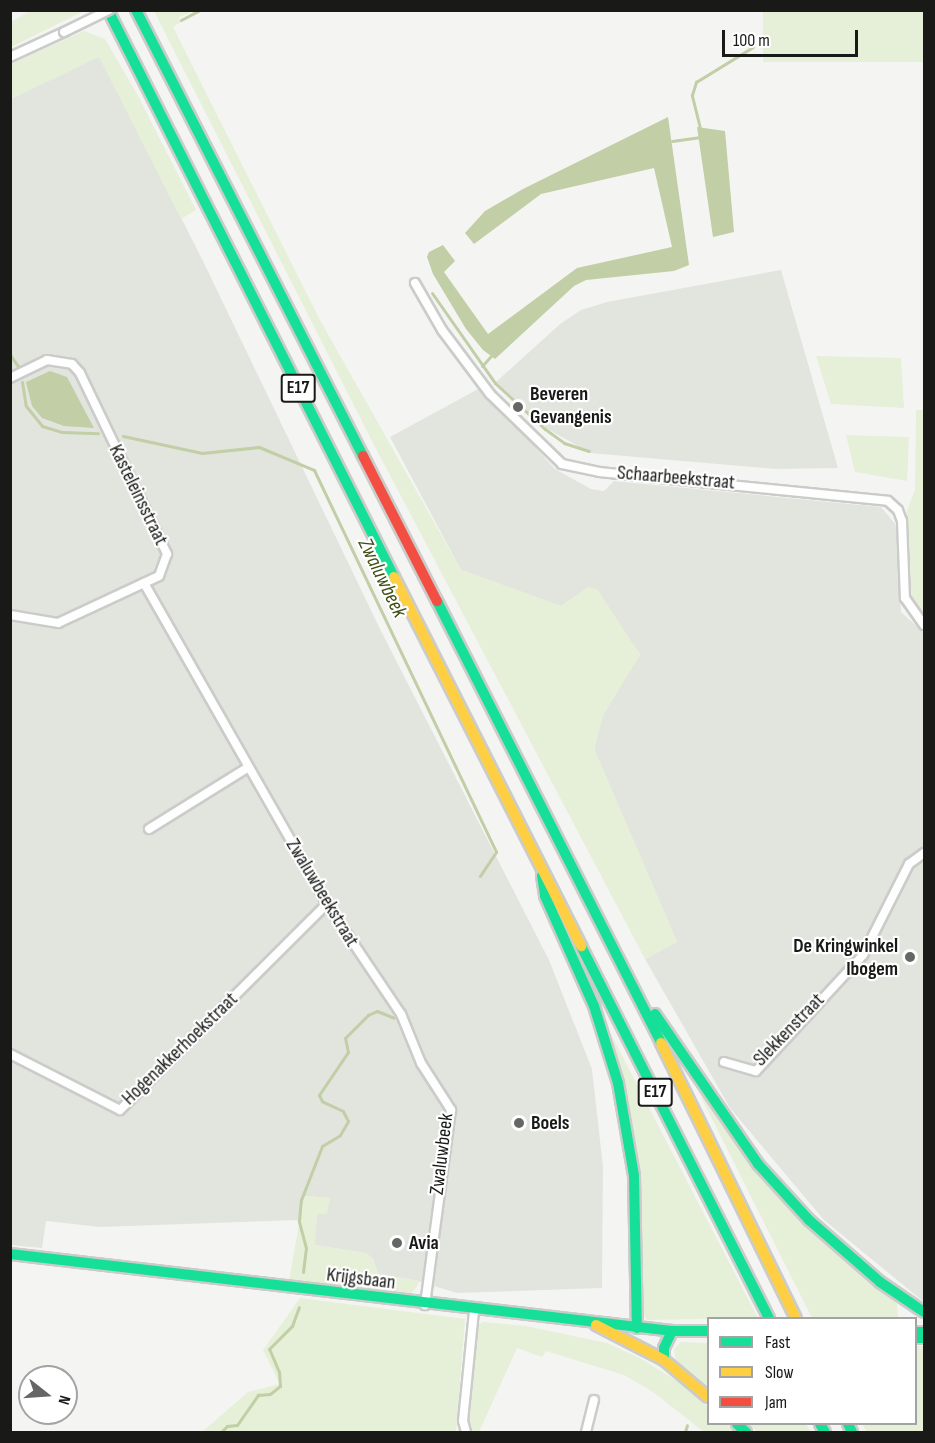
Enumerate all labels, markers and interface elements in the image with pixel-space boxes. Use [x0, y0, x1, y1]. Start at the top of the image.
scale bar [725, 18, 862, 56]
text: 100 m [733, 30, 770, 51]
road number: E17 [280, 373, 316, 403]
place label: Beveren Gevangenis [530, 383, 612, 430]
marker: Beveren Gevangenis [511, 400, 525, 414]
street label: Kasteleinsstraat [103, 441, 173, 549]
street label: Schaarbeekstraat [616, 461, 736, 495]
water label: Zwaluwbeek [352, 534, 412, 622]
street label: Zwaluwbeekstraat [280, 835, 364, 951]
place label: De Kringwinkel Ibogem [793, 934, 898, 981]
marker: De Kringwinkel Ibogem [903, 950, 917, 964]
street label: Hogenakkerhoekstraat [117, 988, 243, 1110]
street label: Slekkenstraat [748, 989, 830, 1071]
road number: E17 [637, 1077, 673, 1107]
place label: Boels [531, 1111, 570, 1135]
street label: Zwaluwbeek [425, 1112, 459, 1196]
marker: Boels [512, 1116, 526, 1130]
place label: Avia [409, 1231, 439, 1255]
marker: Avia [390, 1236, 404, 1250]
street label: Krijgsbaan [325, 1263, 397, 1295]
legend [707, 1317, 917, 1425]
text: Fast [765, 1332, 790, 1353]
text: Slow [765, 1362, 794, 1383]
north arrow [18, 1365, 78, 1425]
text: Jam [765, 1392, 787, 1413]
text: N [53, 1393, 74, 1407]

